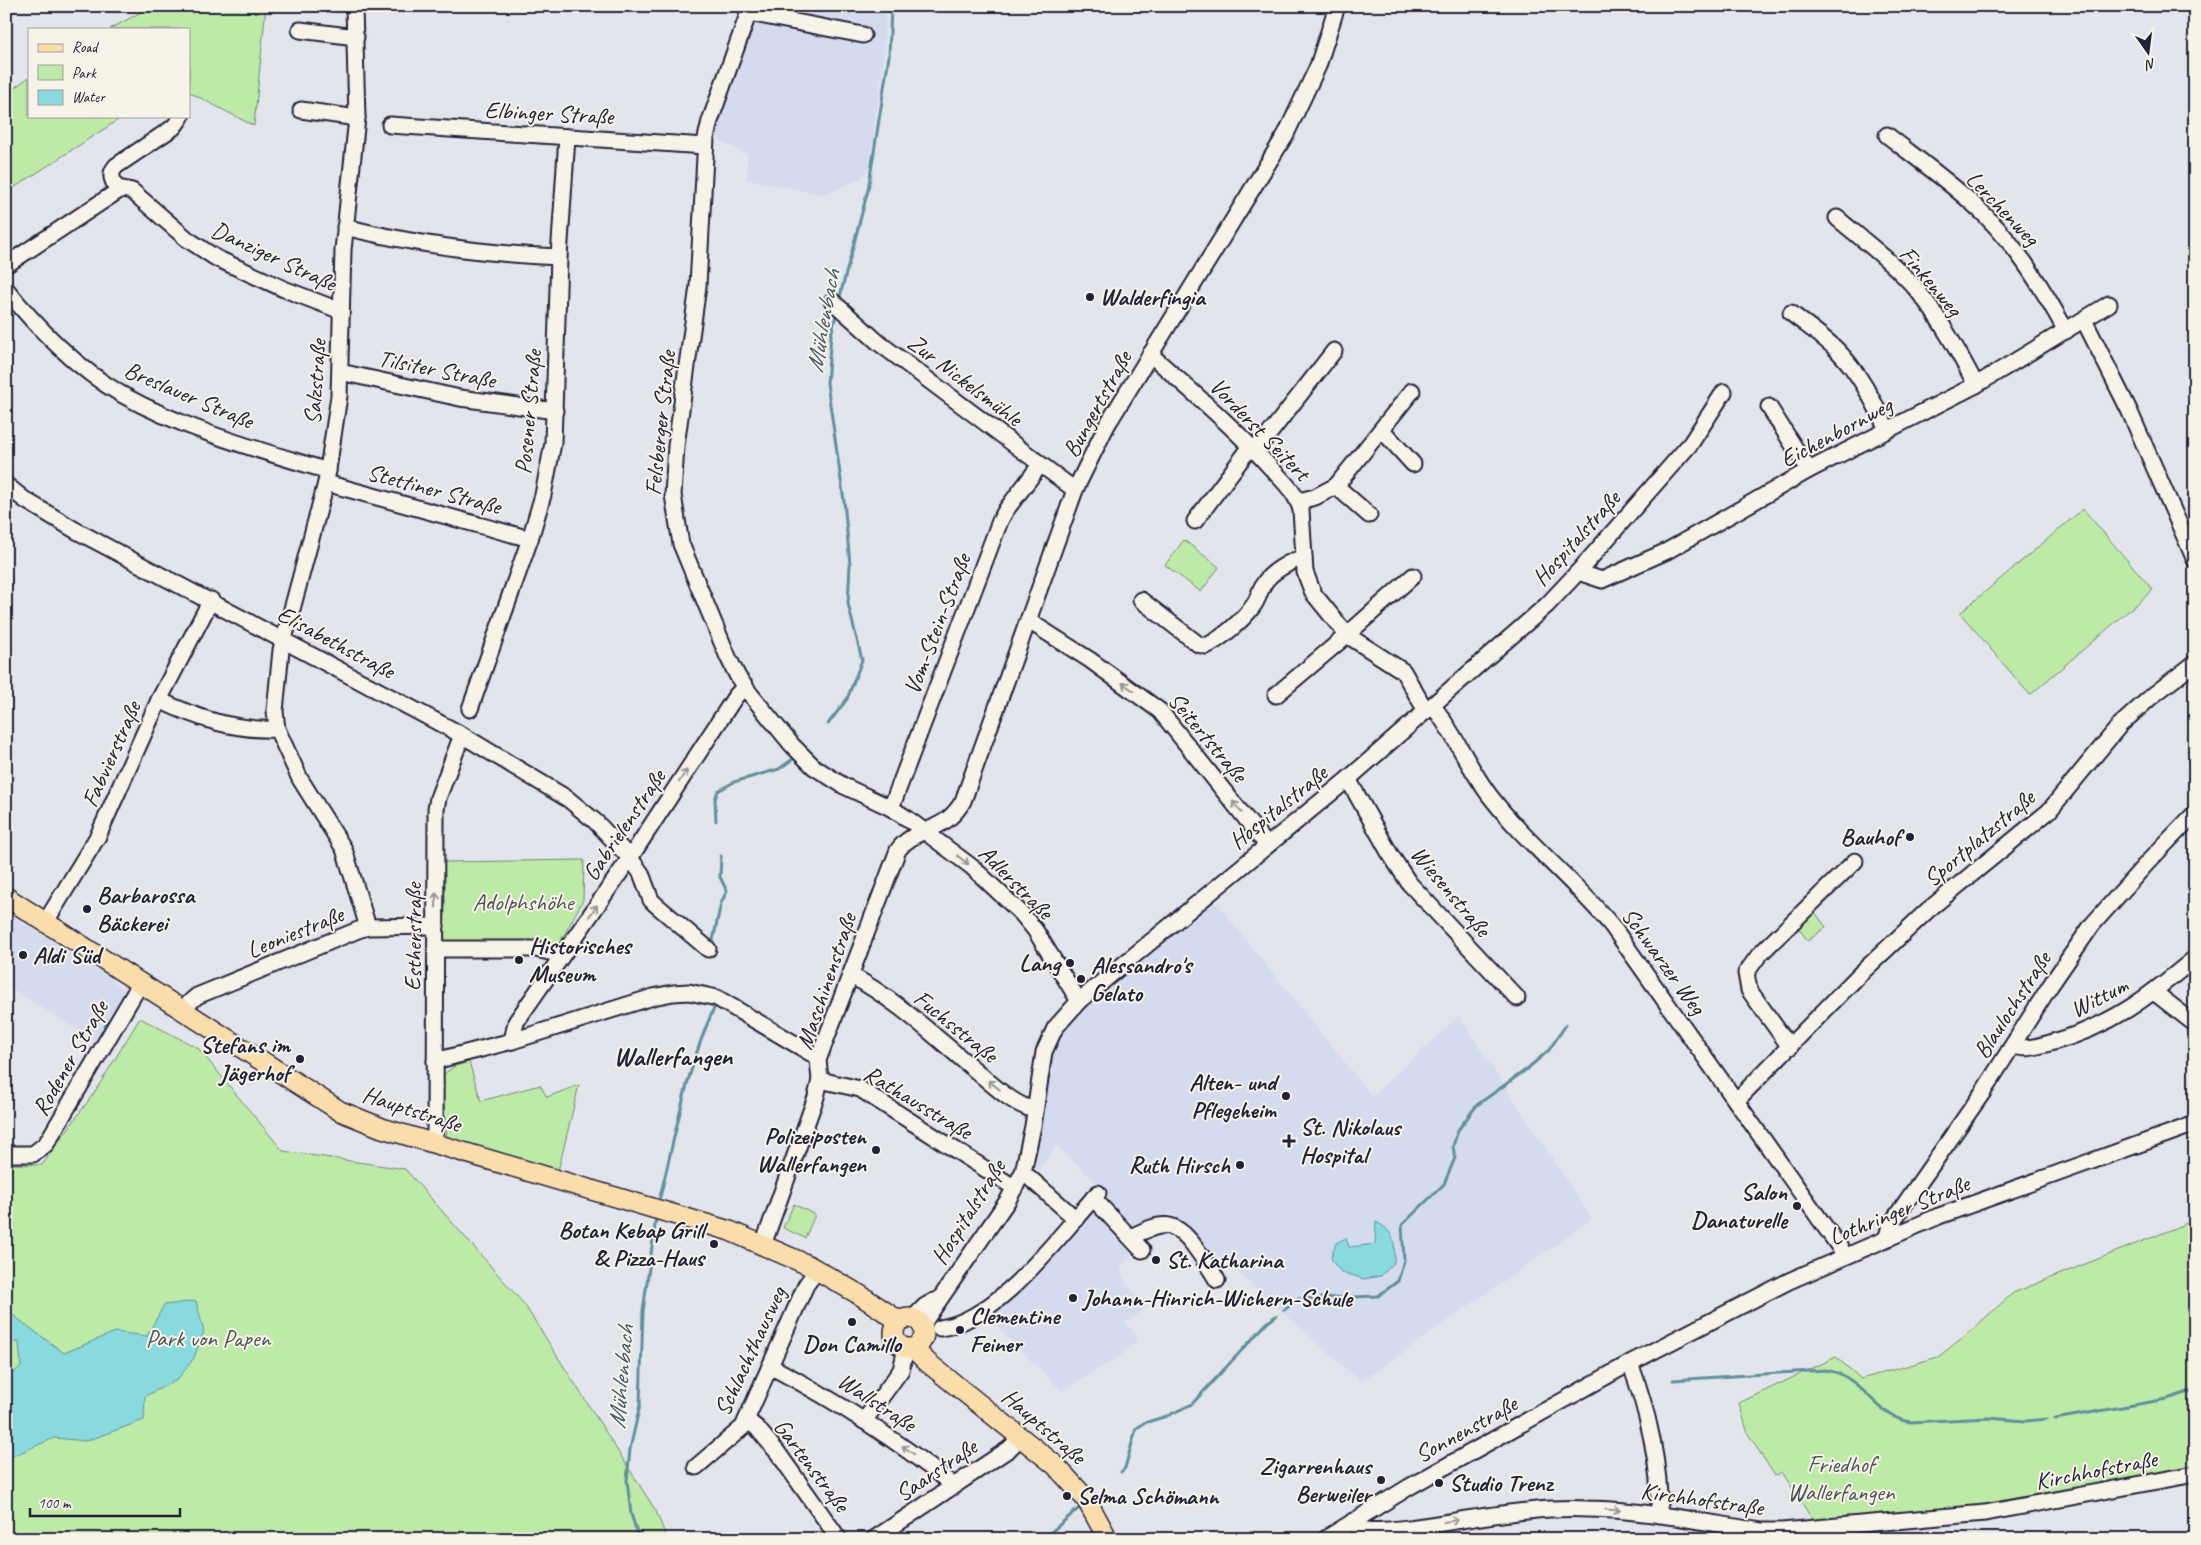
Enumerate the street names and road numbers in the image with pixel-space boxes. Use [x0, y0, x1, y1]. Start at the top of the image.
street label: Elbinger Straße [484, 95, 616, 131]
street label: Lerchenweg [1960, 164, 2047, 253]
street label: Danziger Straße [207, 214, 343, 299]
street label: Finkenweg [1893, 240, 1971, 324]
street label: Zur Nickelsmühle [902, 327, 1030, 434]
street label: Salzstraße [297, 336, 333, 426]
street label: Tilsiter Straße [376, 343, 500, 395]
street label: Bungertstraße [1056, 344, 1140, 462]
street label: Posener Straße [508, 347, 549, 475]
street label: Felsberger Straße [638, 347, 683, 497]
street label: Breslauer Straße [120, 354, 260, 436]
street label: Vorderst Seitert [1203, 371, 1318, 488]
street label: Eichenbornweg [1775, 389, 1899, 474]
street label: Stettiner Straße [364, 457, 506, 522]
street label: Hospitalstraße [1525, 482, 1628, 592]
street label: Vom-Stein-Straße [896, 547, 978, 699]
street label: Elisabethstraße [272, 599, 402, 686]
street label: Seitertstraße [1162, 686, 1256, 790]
street label: Fabvierstraße [74, 694, 148, 812]
street label: Hospitalstraße [1223, 757, 1335, 856]
street label: Gabrielenstraße [576, 762, 673, 886]
street label: Sportplatzstraße [1917, 781, 2042, 893]
street label: Adlerstraße [972, 838, 1061, 927]
street label: Wiesenstraße [1404, 839, 1499, 944]
street label: Estherstraße [398, 881, 428, 991]
street label: Leoniestraße [242, 898, 350, 965]
street label: Schwarzer Weg [1615, 901, 1714, 1022]
street label: Maschinenstraße [789, 907, 864, 1053]
street label: Blaulochstraße [1966, 944, 2059, 1064]
street label: Wittum [2065, 970, 2133, 1024]
street label: Fuchsstraße [908, 983, 1006, 1070]
street label: Rodener Straße [25, 993, 116, 1121]
street label: Rathausstraße [858, 1058, 980, 1147]
street label: Hauptstraße [359, 1079, 467, 1140]
street label: Hospitalstraße [924, 1152, 1013, 1270]
street label: Lothringer Straße [1824, 1167, 1976, 1252]
street label: Schlachthausweg [707, 1280, 794, 1420]
street label: Wallstraße [832, 1366, 924, 1440]
street label: Hauptstraße [996, 1381, 1094, 1472]
street label: Sonnenstraße [1410, 1388, 1524, 1469]
street label: Gartenstraße [767, 1412, 858, 1519]
street label: Saarstraße [889, 1431, 984, 1508]
street label: Kirchhofstraße [2033, 1443, 2161, 1496]
street label: Kirchhofstraße [1639, 1476, 1767, 1523]

